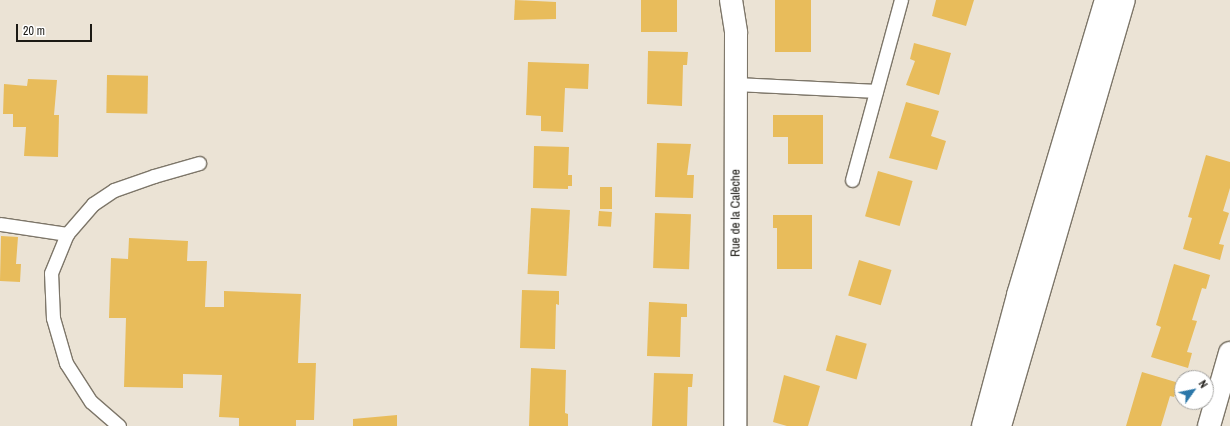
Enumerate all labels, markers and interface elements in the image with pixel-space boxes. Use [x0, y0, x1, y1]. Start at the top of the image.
scale bar [18, 16, 94, 42]
text: 20 m [23, 23, 45, 39]
street label: Rue de la Calèche [728, 169, 744, 257]
north arrow [1174, 370, 1214, 410]
text: N [1196, 377, 1211, 391]

